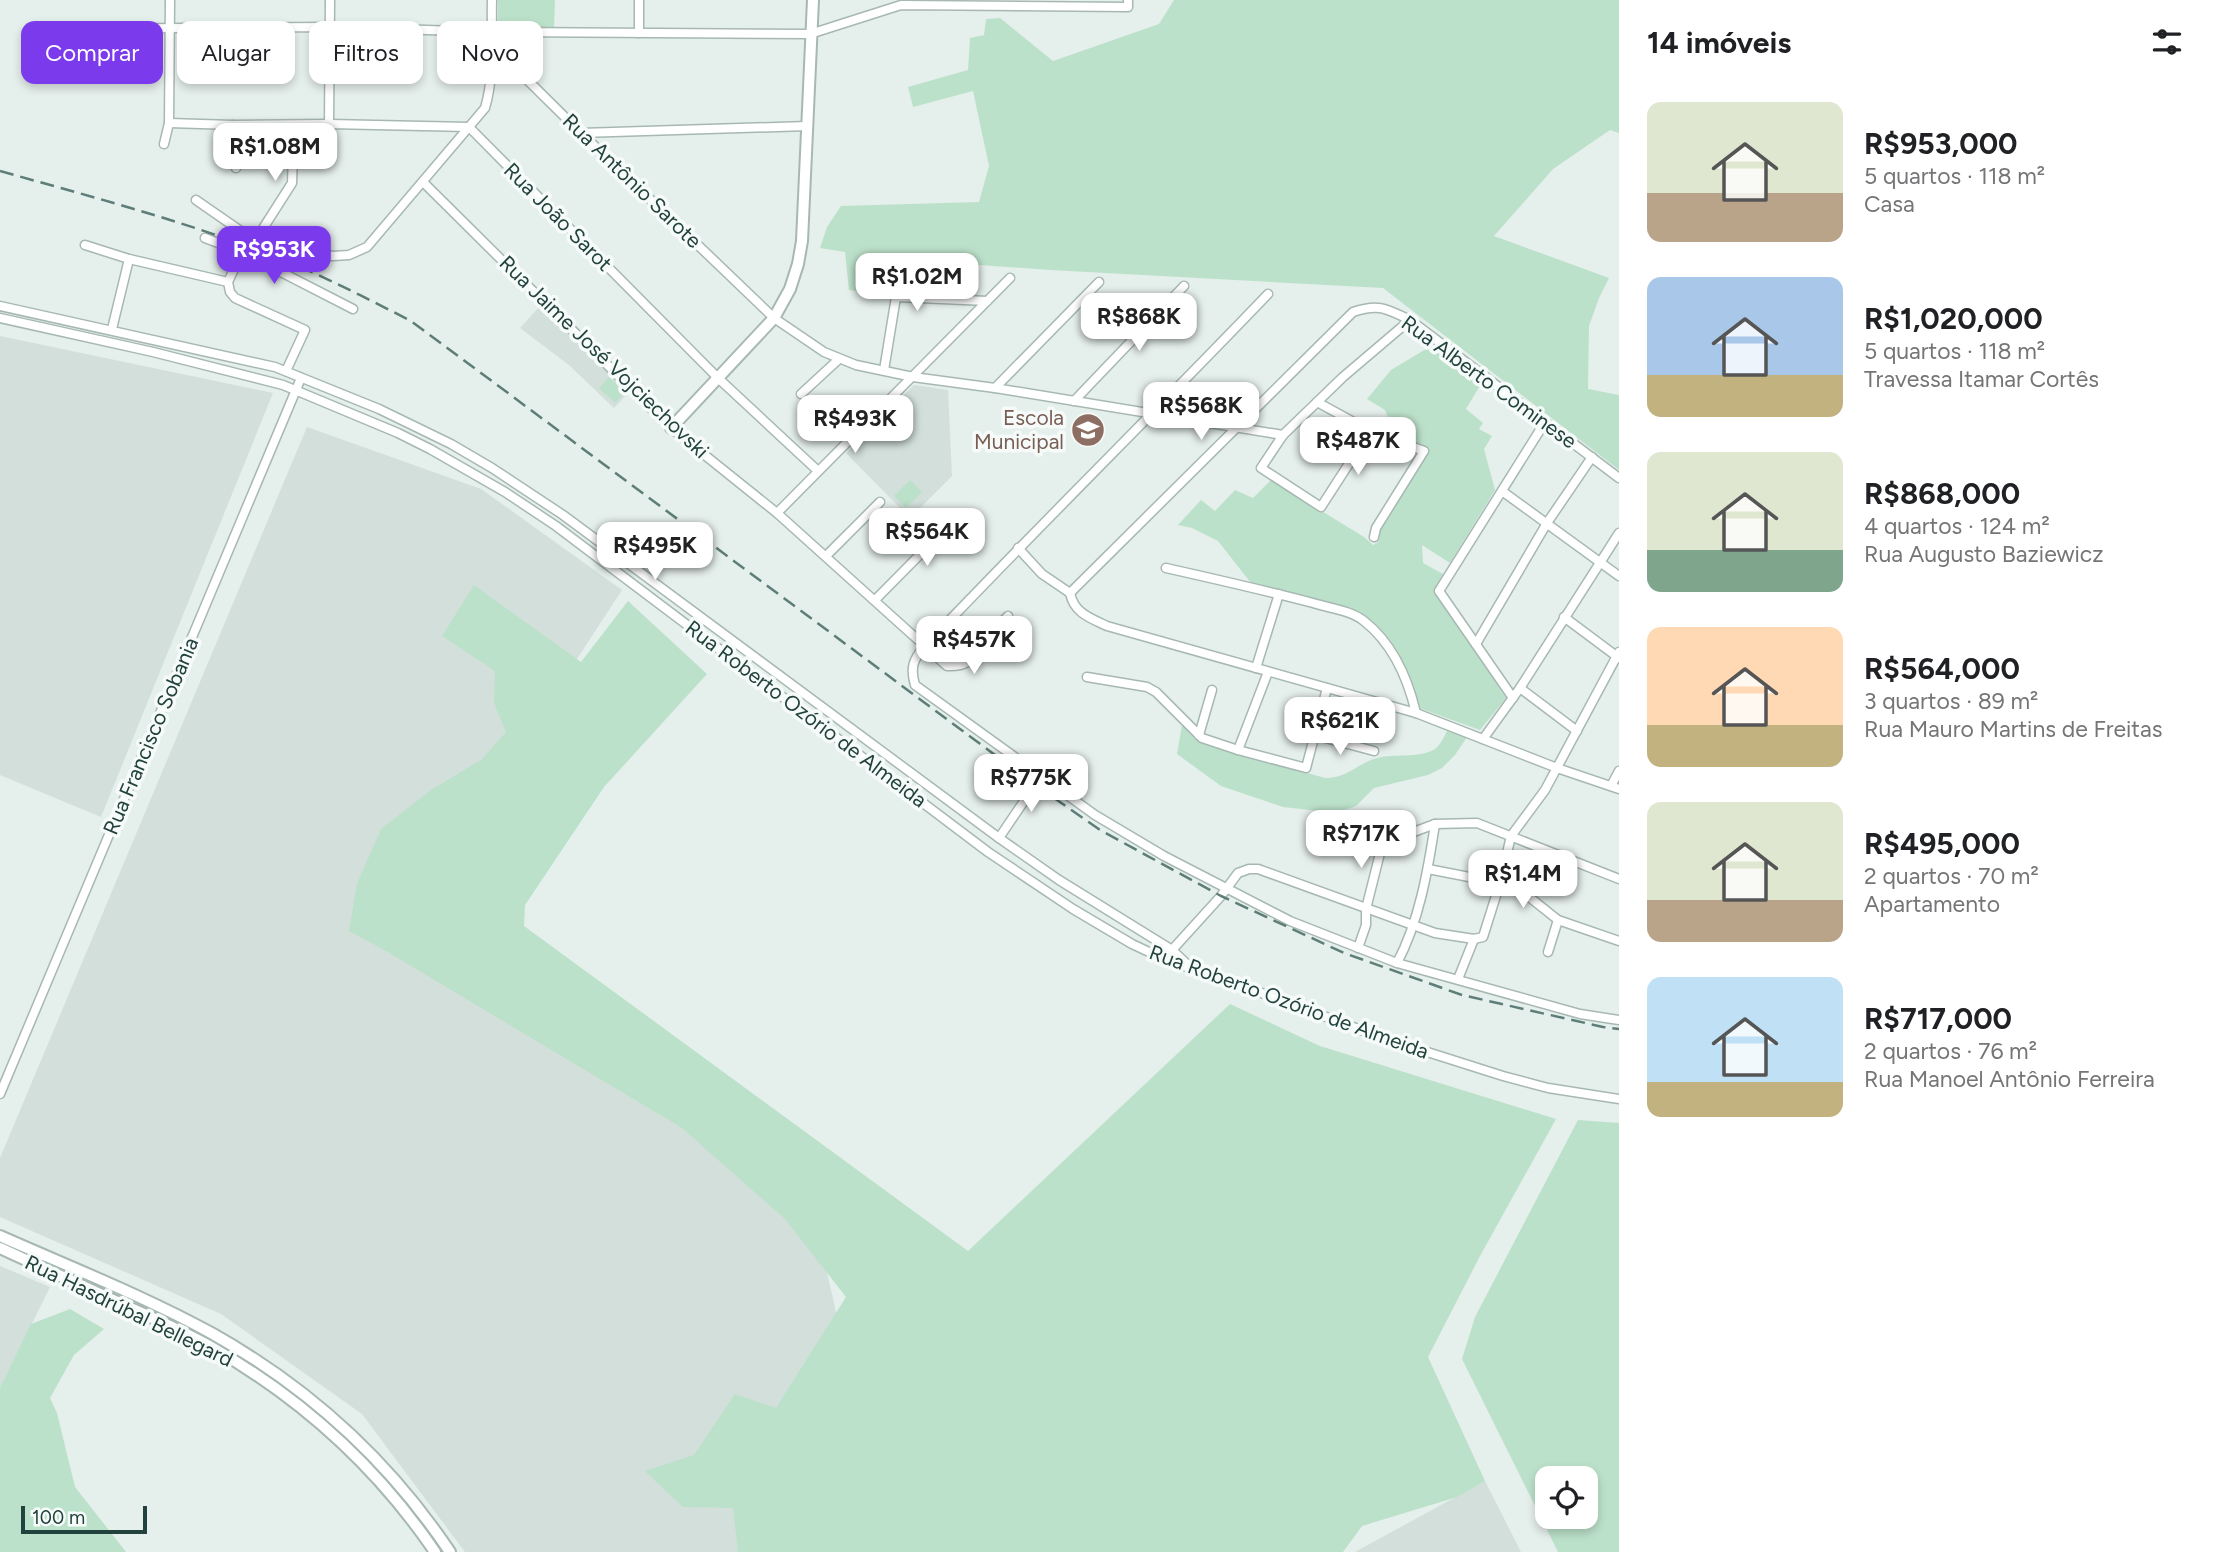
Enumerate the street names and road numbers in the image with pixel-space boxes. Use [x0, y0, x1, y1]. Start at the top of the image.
street label: Rua Antônio Sarote [558, 108, 707, 253]
street label: Rua João Sarot [499, 157, 618, 276]
street label: Rua Jaime José Vojciechovski [495, 250, 714, 463]
street label: Rua Alberto Cominese [1397, 310, 1582, 453]
street label: Rua Roberto Ozório de Almeida [681, 615, 932, 812]
street label: Rua Francisco Sobania [98, 634, 203, 838]
street label: Rua Roberto Ozório de Almeida [1146, 939, 1432, 1064]
street label: Rua Hasdrúbal Bellegard [21, 1249, 237, 1372]

